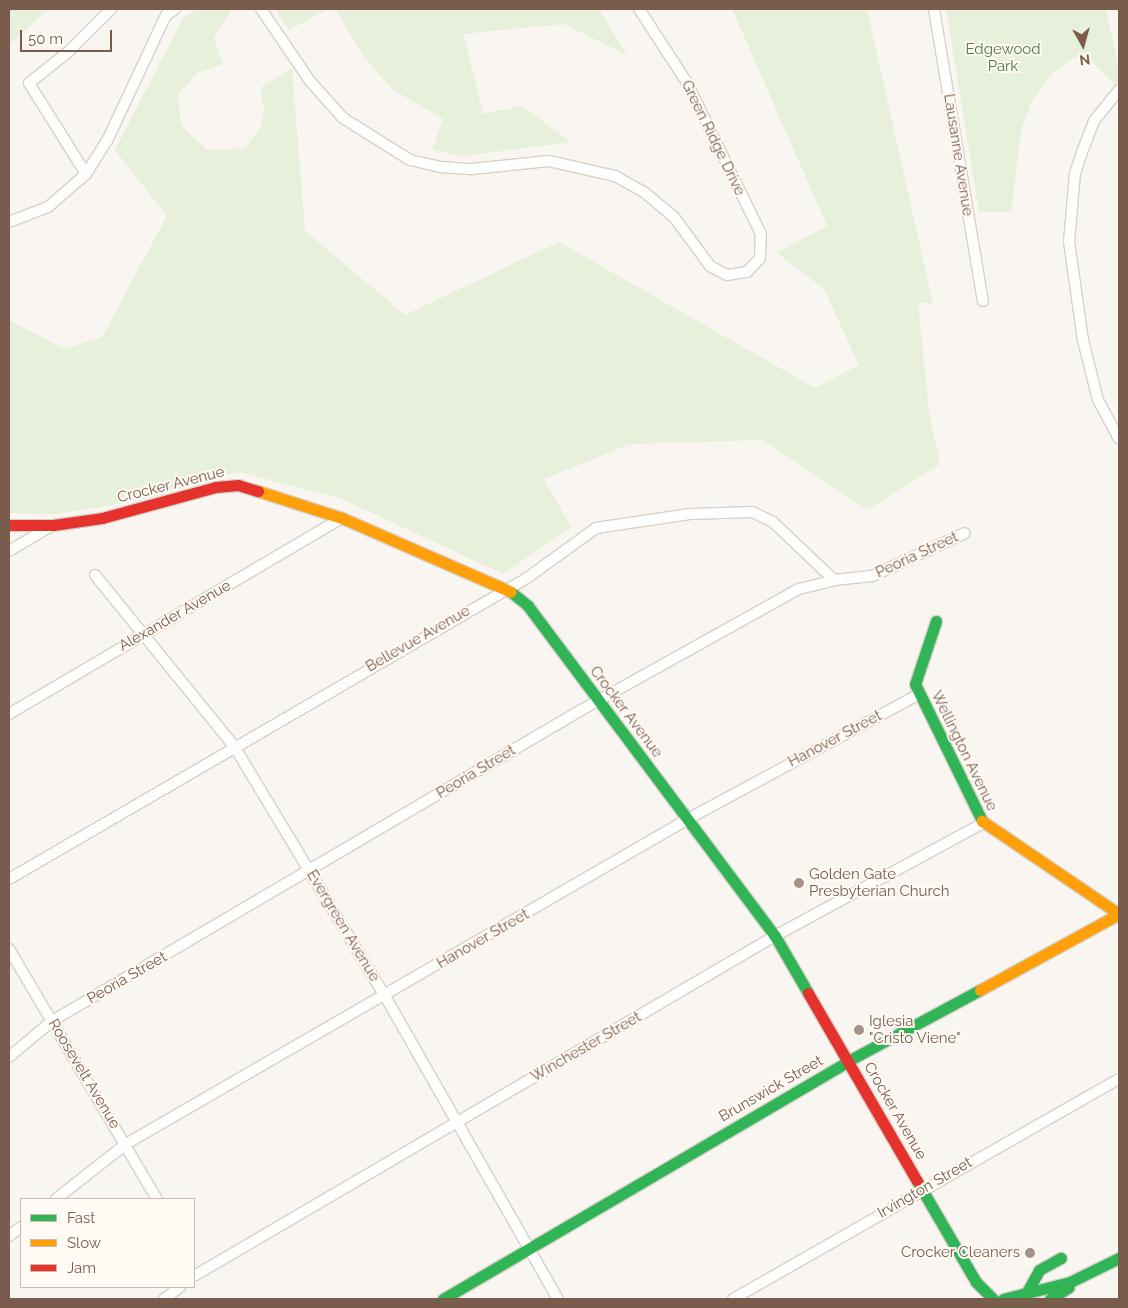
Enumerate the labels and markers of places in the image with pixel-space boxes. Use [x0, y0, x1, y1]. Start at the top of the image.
place label: Golden Gate Presbyterian Church [809, 865, 949, 900]
marker: Golden Gate Presbyterian Church [793, 877, 805, 889]
place label: Iglesia "Cristo Viene" [869, 1012, 961, 1047]
marker: Iglesia "Cristo Viene" [853, 1024, 865, 1036]
place label: Crocker Cleaners [901, 1244, 1020, 1262]
marker: Crocker Cleaners [1024, 1247, 1036, 1259]

